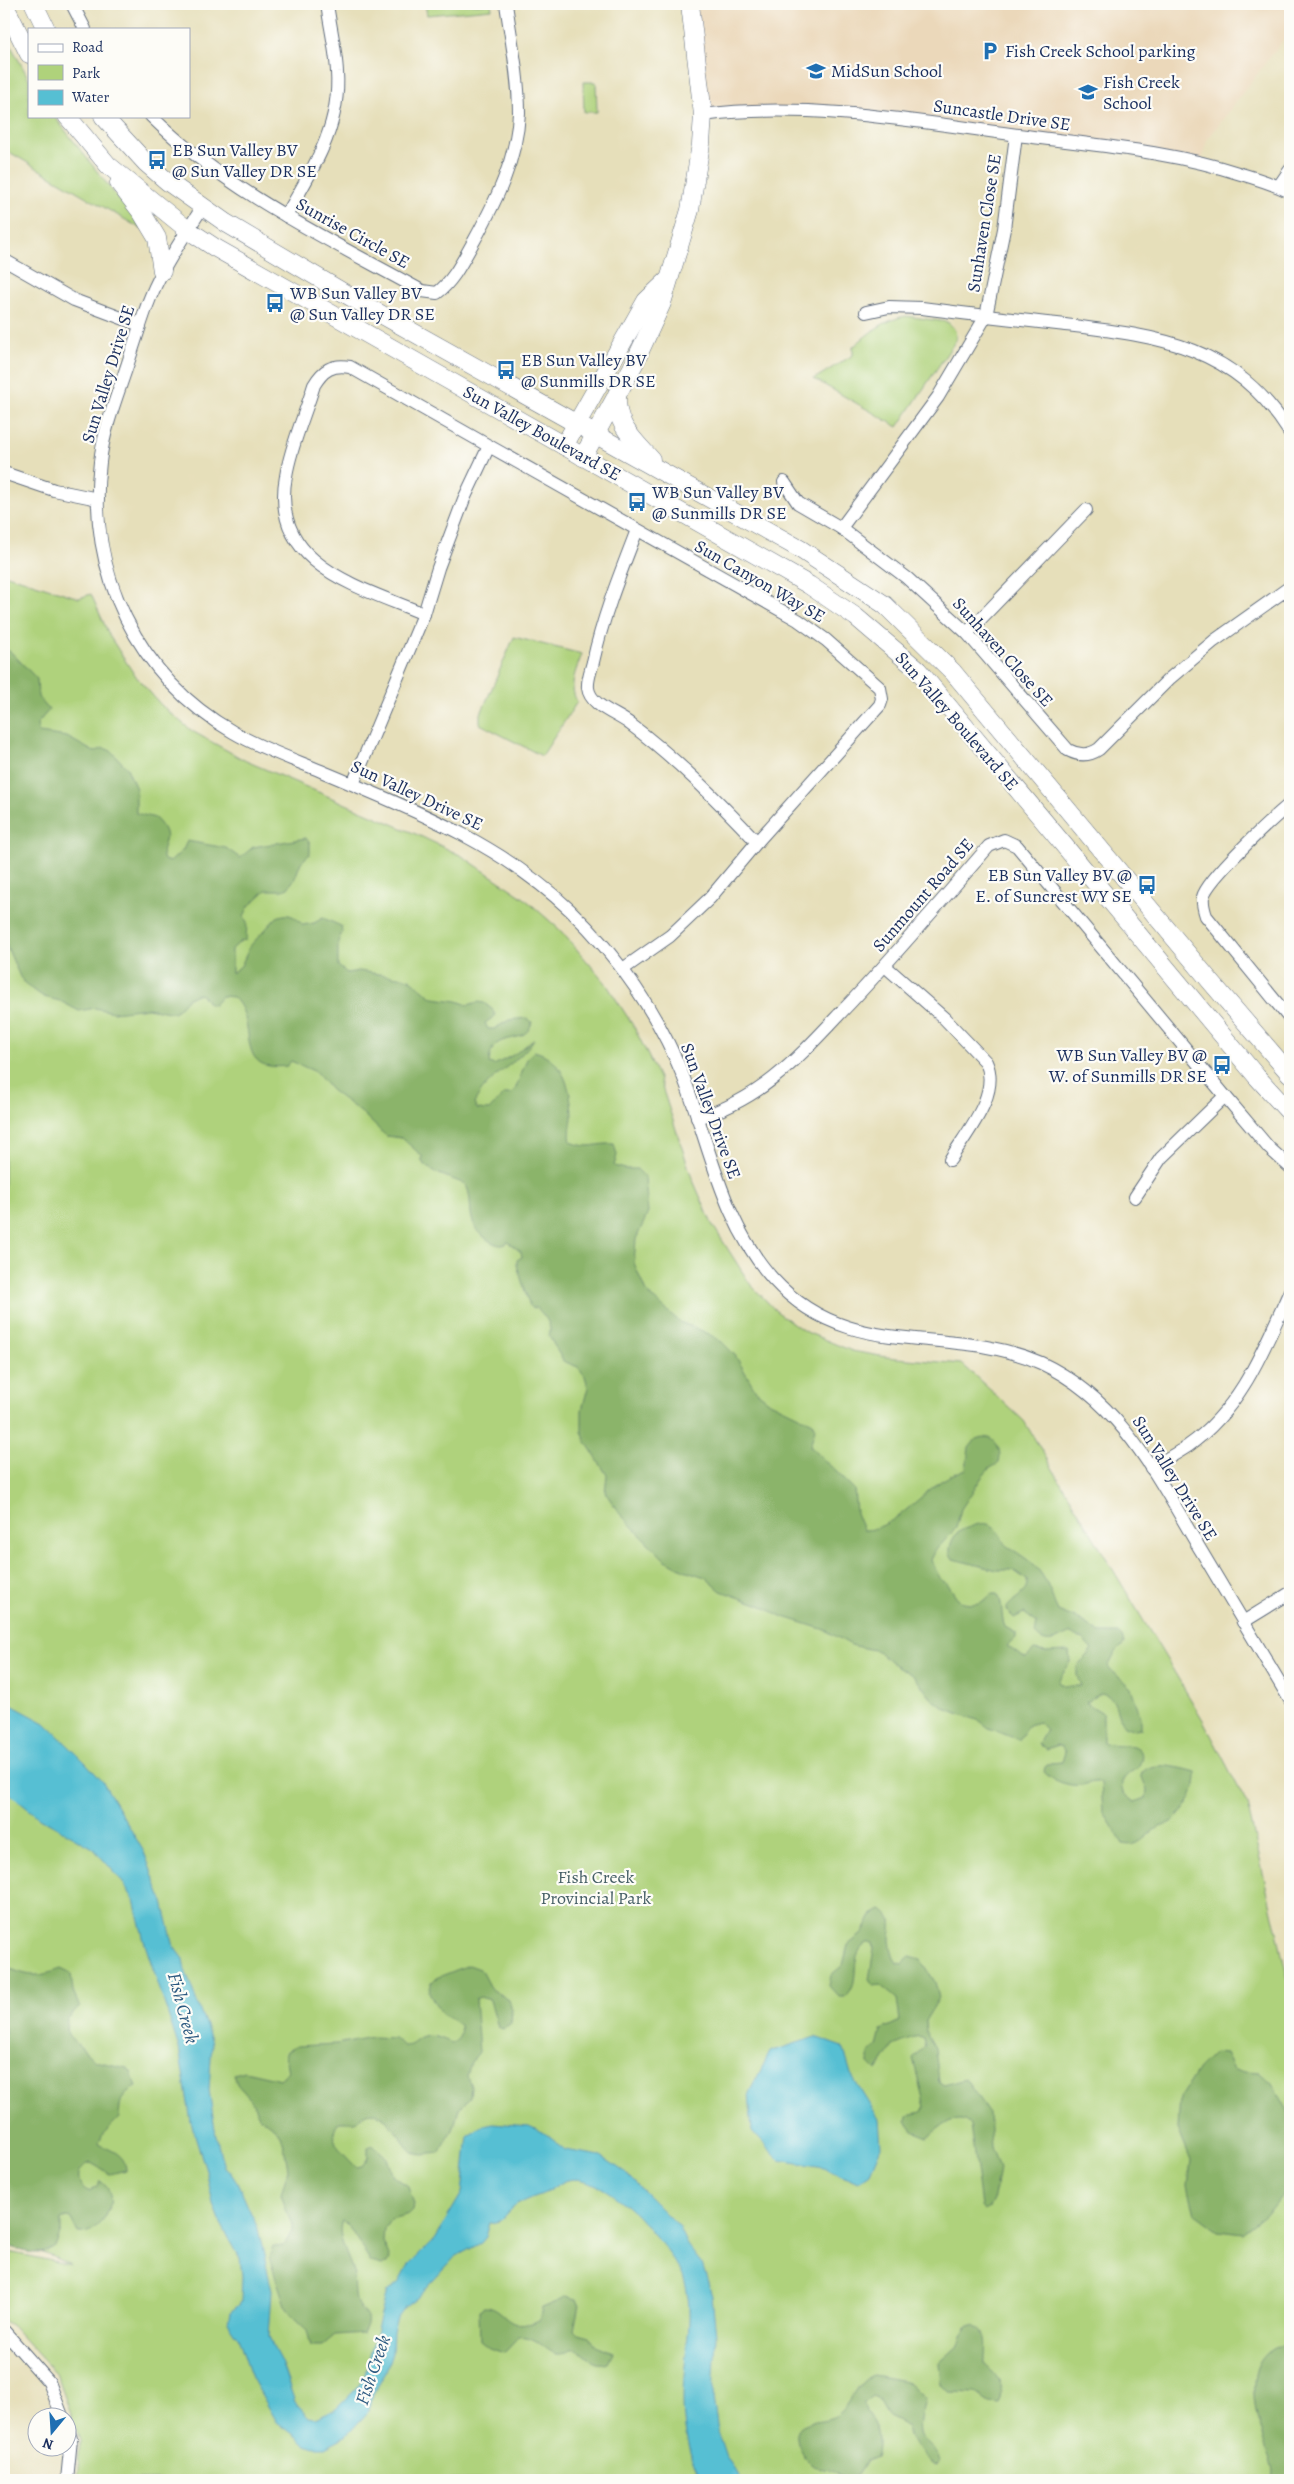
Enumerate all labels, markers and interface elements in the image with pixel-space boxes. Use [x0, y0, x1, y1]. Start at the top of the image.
legend [28, 28, 190, 118]
text: Road [72, 37, 104, 57]
place label: Fish Creek School parking [1005, 39, 1196, 63]
parking icon: Fish Creek School parking [979, 40, 1001, 62]
place label: MidSun School [831, 59, 943, 83]
school or university icon: MidSun School [805, 60, 827, 82]
text: Park [72, 63, 101, 83]
place label: Fish Creek School [1103, 70, 1180, 115]
school or university icon: Fish Creek School [1077, 81, 1099, 103]
text: Water [71, 87, 109, 107]
street label: Suncastle Drive SE [932, 93, 1072, 137]
place label: EB Sun Valley BV @ Sun Valley DR SE [172, 138, 317, 183]
bus stop icon: EB Sun Valley BV @ Sun Valley DR SE [146, 149, 168, 171]
street label: Sunhaven Close SE [961, 152, 1007, 294]
street label: Sunrise Circle SE [292, 192, 414, 274]
place label: WB Sun Valley BV @ Sun Valley DR SE [289, 281, 435, 326]
bus stop icon: WB Sun Valley BV @ Sun Valley DR SE [264, 292, 286, 314]
street label: Sun Valley Drive SE [76, 302, 140, 446]
place label: EB Sun Valley BV @ Sunmills DR SE [521, 348, 656, 393]
bus stop icon: EB Sun Valley BV @ Sunmills DR SE [495, 359, 517, 381]
street label: Sun Valley Boulevard SE [459, 380, 625, 486]
place label: WB Sun Valley BV @ Sunmills DR SE [651, 480, 787, 525]
bus stop icon: WB Sun Valley BV @ Sunmills DR SE [626, 491, 648, 513]
street label: Sun Canyon Way SE [690, 534, 830, 628]
street label: Sunhaven Close SE [947, 592, 1059, 712]
street label: Sun Valley Boulevard SE [890, 646, 1024, 796]
street label: Sun Valley Drive SE [347, 754, 487, 836]
street label: Sunmount Road SE [867, 833, 979, 957]
place label: EB Sun Valley BV @ E. of Suncrest WY SE [975, 863, 1132, 908]
bus stop icon: EB Sun Valley BV @ E. of Suncrest WY SE [1136, 874, 1158, 896]
street label: Sun Valley Drive SE [675, 1040, 747, 1182]
place label: WB Sun Valley BV @ W. of Sunmills DR SE [1048, 1043, 1207, 1088]
bus stop icon: WB Sun Valley BV @ W. of Sunmills DR SE [1211, 1054, 1233, 1076]
street label: Sun Valley Drive SE [1127, 1411, 1223, 1545]
park label: Fish Creek Provincial Park [541, 1865, 652, 1910]
water label: Fish Creek [161, 1970, 205, 2046]
water label: Fish Creek [349, 2332, 397, 2408]
north arrow [28, 2406, 78, 2456]
text: N [40, 2433, 56, 2454]

